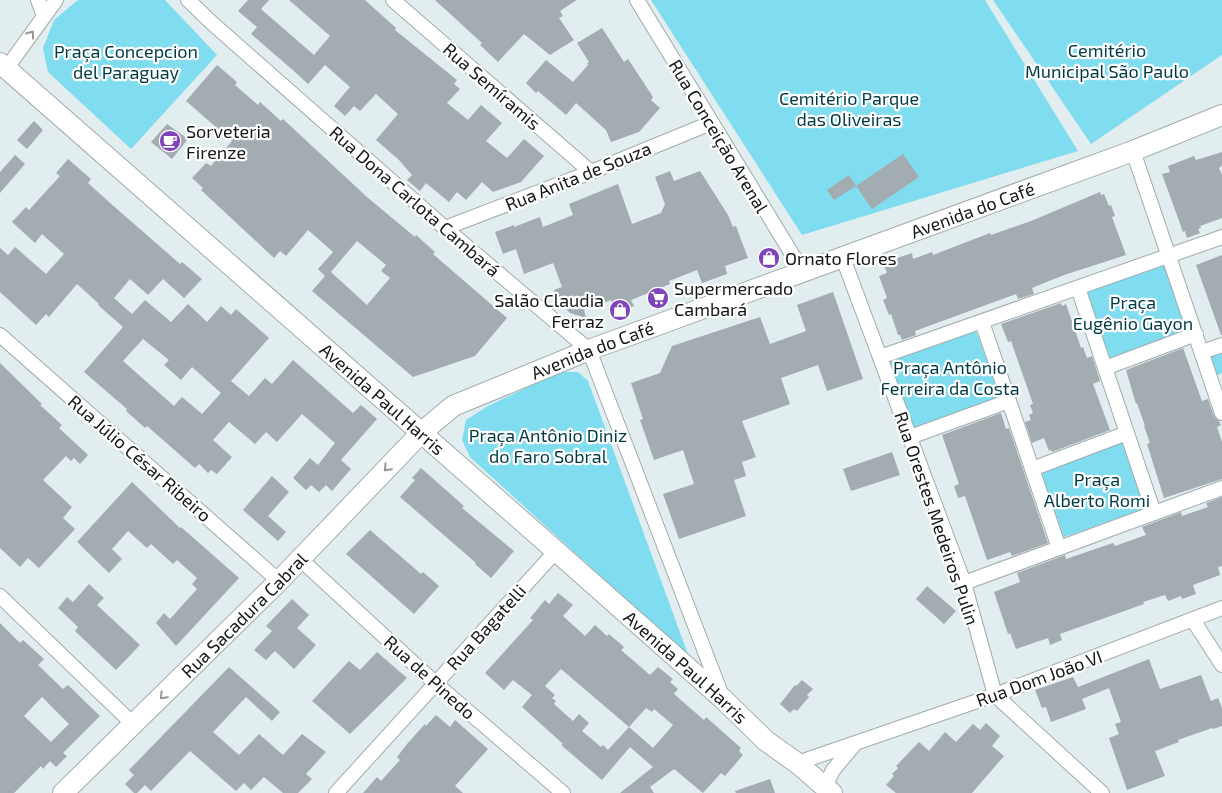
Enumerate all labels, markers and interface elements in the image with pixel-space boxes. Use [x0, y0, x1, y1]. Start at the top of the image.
one-way arrow [25, 30, 34, 40]
street label: Rua Semíramis [439, 38, 545, 134]
park label: Cemitério Municipal São Paulo [1025, 39, 1189, 82]
park label: Praça Concepcion del Paraguay [54, 40, 198, 83]
street label: Rua Conceição Arenal [664, 55, 774, 218]
park label: Cemitério Parque das Oliveiras [779, 87, 919, 130]
place label: Sorveteria Firenze [186, 120, 271, 163]
street label: Rua Dona Carlota Cambará [325, 121, 505, 281]
cafe icon: Sorveteria Firenze [158, 129, 182, 153]
street label: Rua Anita de Souza [502, 137, 654, 215]
street label: Avenida do Café [908, 177, 1037, 242]
shop icon: Ornato Flores [757, 246, 781, 270]
place label: Ornato Flores [785, 247, 897, 269]
place label: Supermercado Cambará [674, 277, 793, 320]
supermarket icon: Supermercado Cambará [646, 286, 670, 310]
place label: Salão Claudia Ferraz [494, 289, 604, 332]
park label: Praça Eugênio Gayon [1073, 291, 1193, 334]
shop icon: Salão Claudia Ferraz [608, 298, 632, 322]
street label: Avenida do Café [528, 316, 657, 384]
street label: Avenida Paul Harris [316, 338, 449, 459]
park label: Praça Antônio Ferreira da Costa [880, 356, 1020, 399]
street label: Rua Júlio César Ribeiro [64, 390, 216, 526]
street label: Rua Orestes Medeiros Pulin [890, 408, 984, 628]
park label: Praça Antônio Diniz do Faro Sobral [469, 424, 627, 467]
one-way arrow [384, 463, 393, 472]
park label: Praça Alberto Romi [1044, 468, 1150, 511]
street label: Rua Sacadura Cabral [176, 547, 312, 682]
street label: Rua Bagatelli [442, 580, 530, 674]
street label: Avenida Paul Harris [620, 606, 752, 728]
street label: Rua de Pinedo [380, 630, 480, 724]
street label: Rua Dom João VI [973, 645, 1105, 711]
one-way arrow [159, 690, 168, 699]

